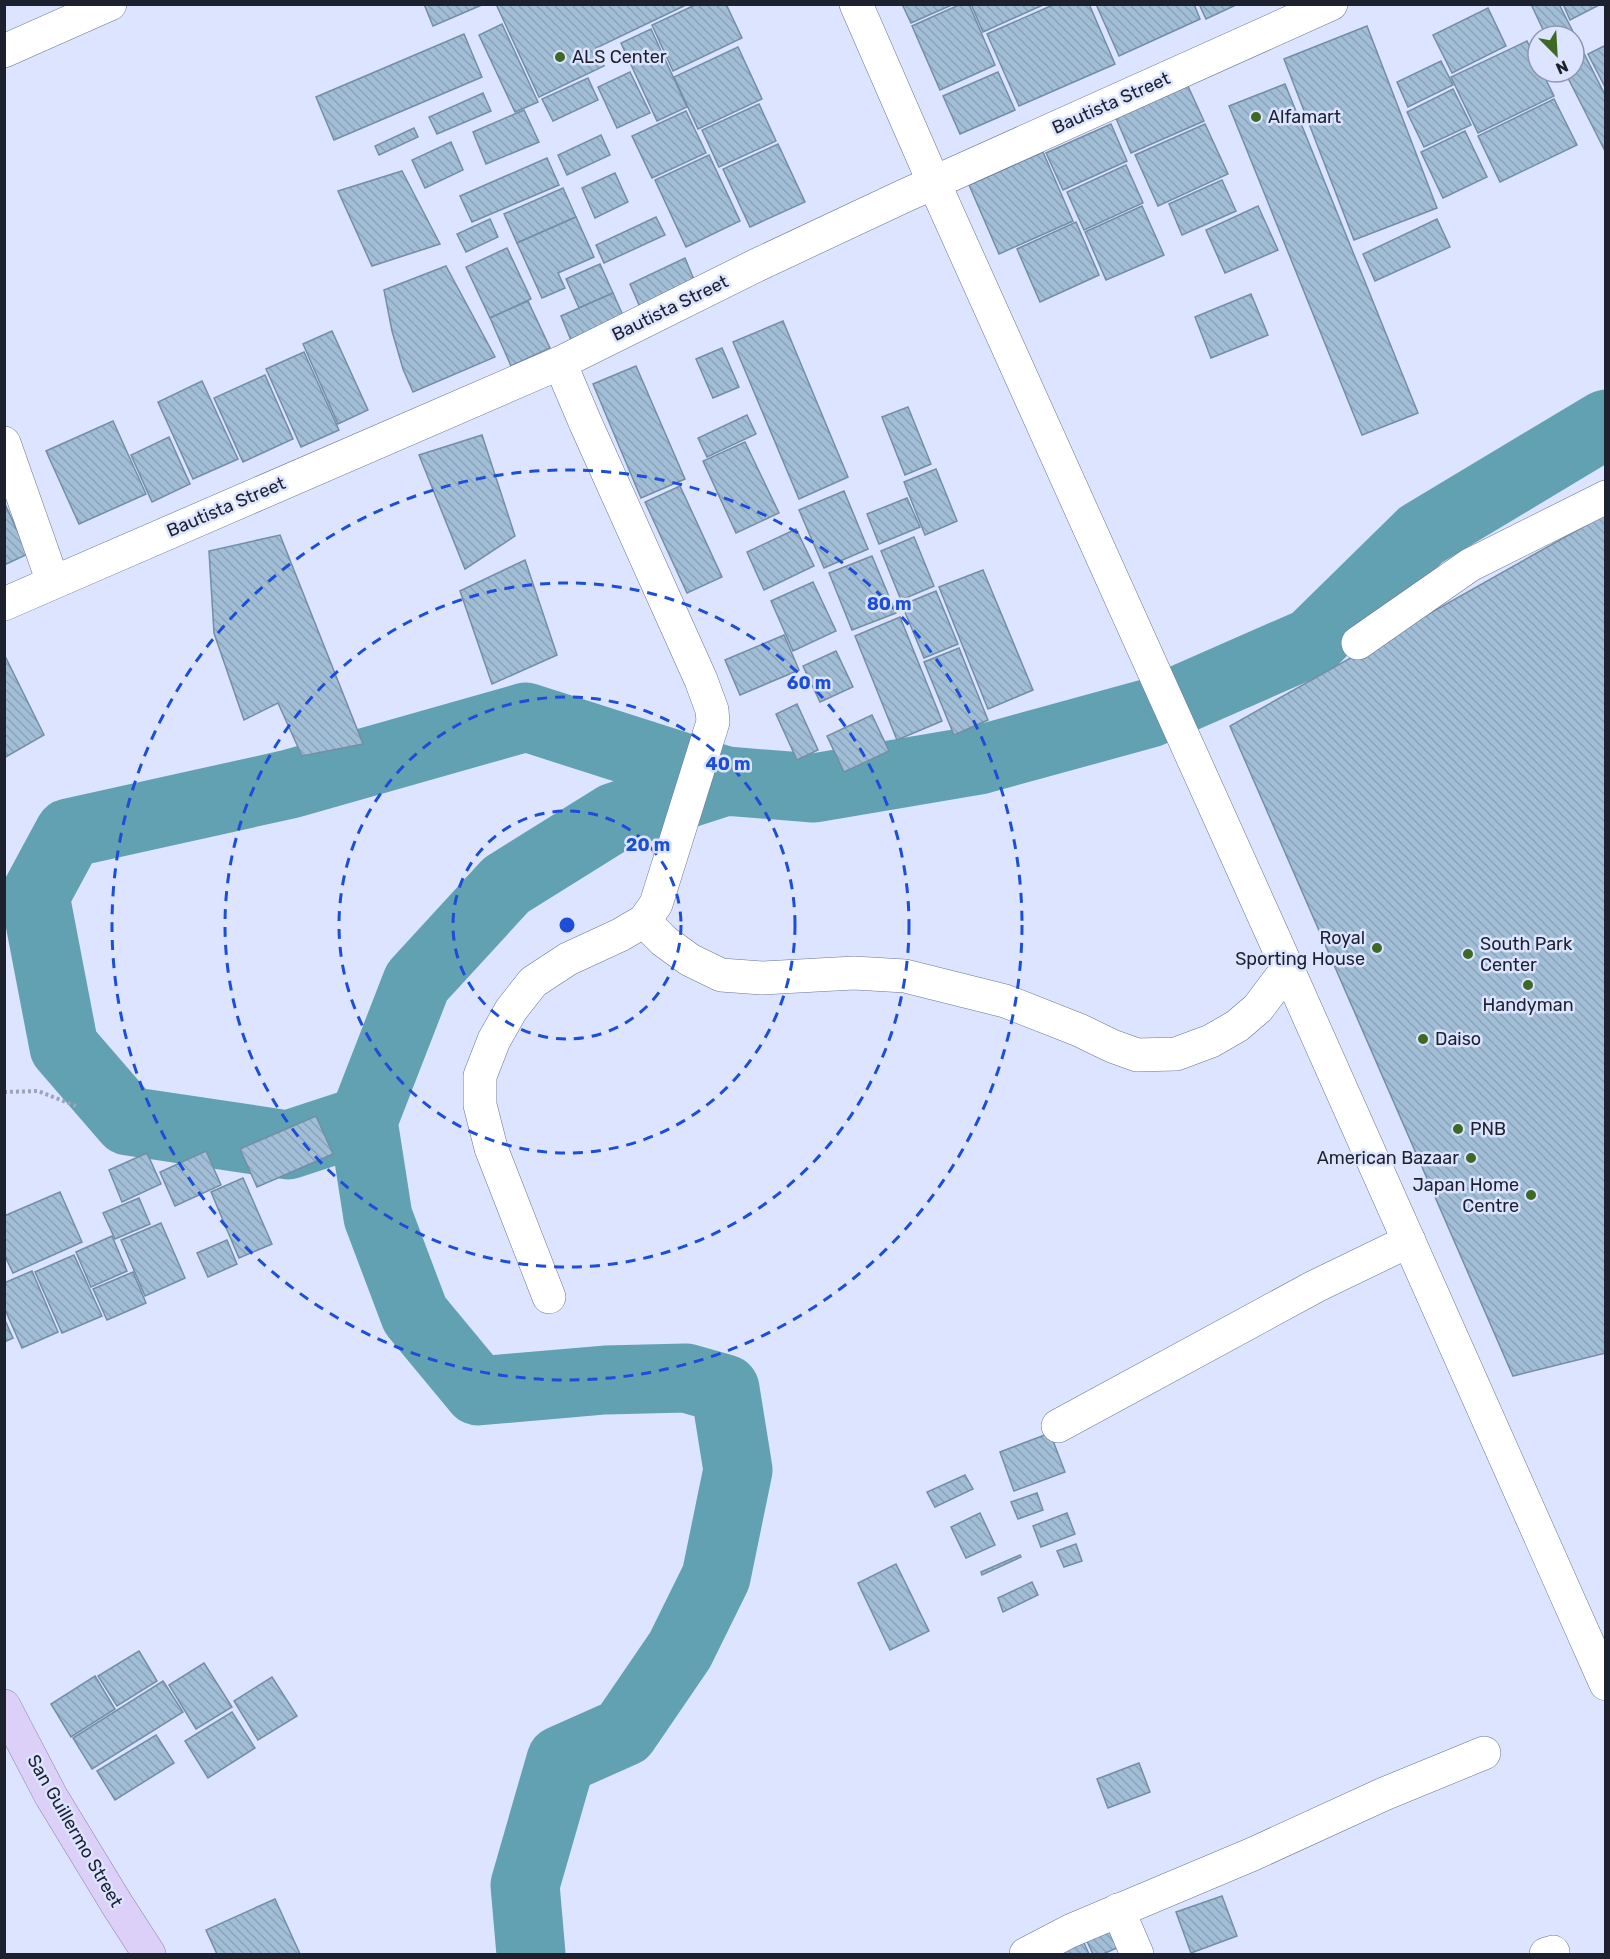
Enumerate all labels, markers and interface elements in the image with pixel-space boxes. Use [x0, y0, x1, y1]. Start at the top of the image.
north arrow [1526, 24, 1586, 84]
place label: ALS Center [572, 46, 667, 68]
marker: ALS Center [553, 50, 567, 64]
text: N [1553, 56, 1571, 78]
street label: Bautista Street [1049, 67, 1173, 139]
place label: Alfamart [1268, 106, 1341, 128]
marker: Alfamart [1249, 110, 1263, 124]
street label: Bautista Street [608, 270, 732, 346]
street label: Bautista Street [163, 472, 289, 542]
text: 80 m [867, 593, 911, 615]
text: 60 m [787, 672, 831, 694]
text: 40 m [706, 753, 750, 775]
text: 20 m [626, 834, 670, 856]
centre of rings [557, 915, 577, 935]
place label: Royal Sporting House [1235, 927, 1365, 970]
place label: South Park Center [1480, 933, 1573, 976]
marker: Royal Sporting House [1370, 941, 1384, 955]
marker: South Park Center [1461, 947, 1475, 961]
marker: Handyman [1521, 978, 1535, 992]
place label: Handyman [1482, 994, 1574, 1016]
place label: Daiso [1435, 1028, 1481, 1050]
marker: Daiso [1416, 1032, 1430, 1046]
place label: PNB [1470, 1118, 1506, 1140]
marker: PNB [1451, 1122, 1465, 1136]
place label: American Bazaar [1317, 1147, 1459, 1169]
marker: American Bazaar [1464, 1151, 1478, 1165]
place label: Japan Home Centre [1412, 1174, 1519, 1217]
marker: Japan Home Centre [1524, 1188, 1538, 1202]
street label: San Guillermo Street [22, 1751, 128, 1911]

